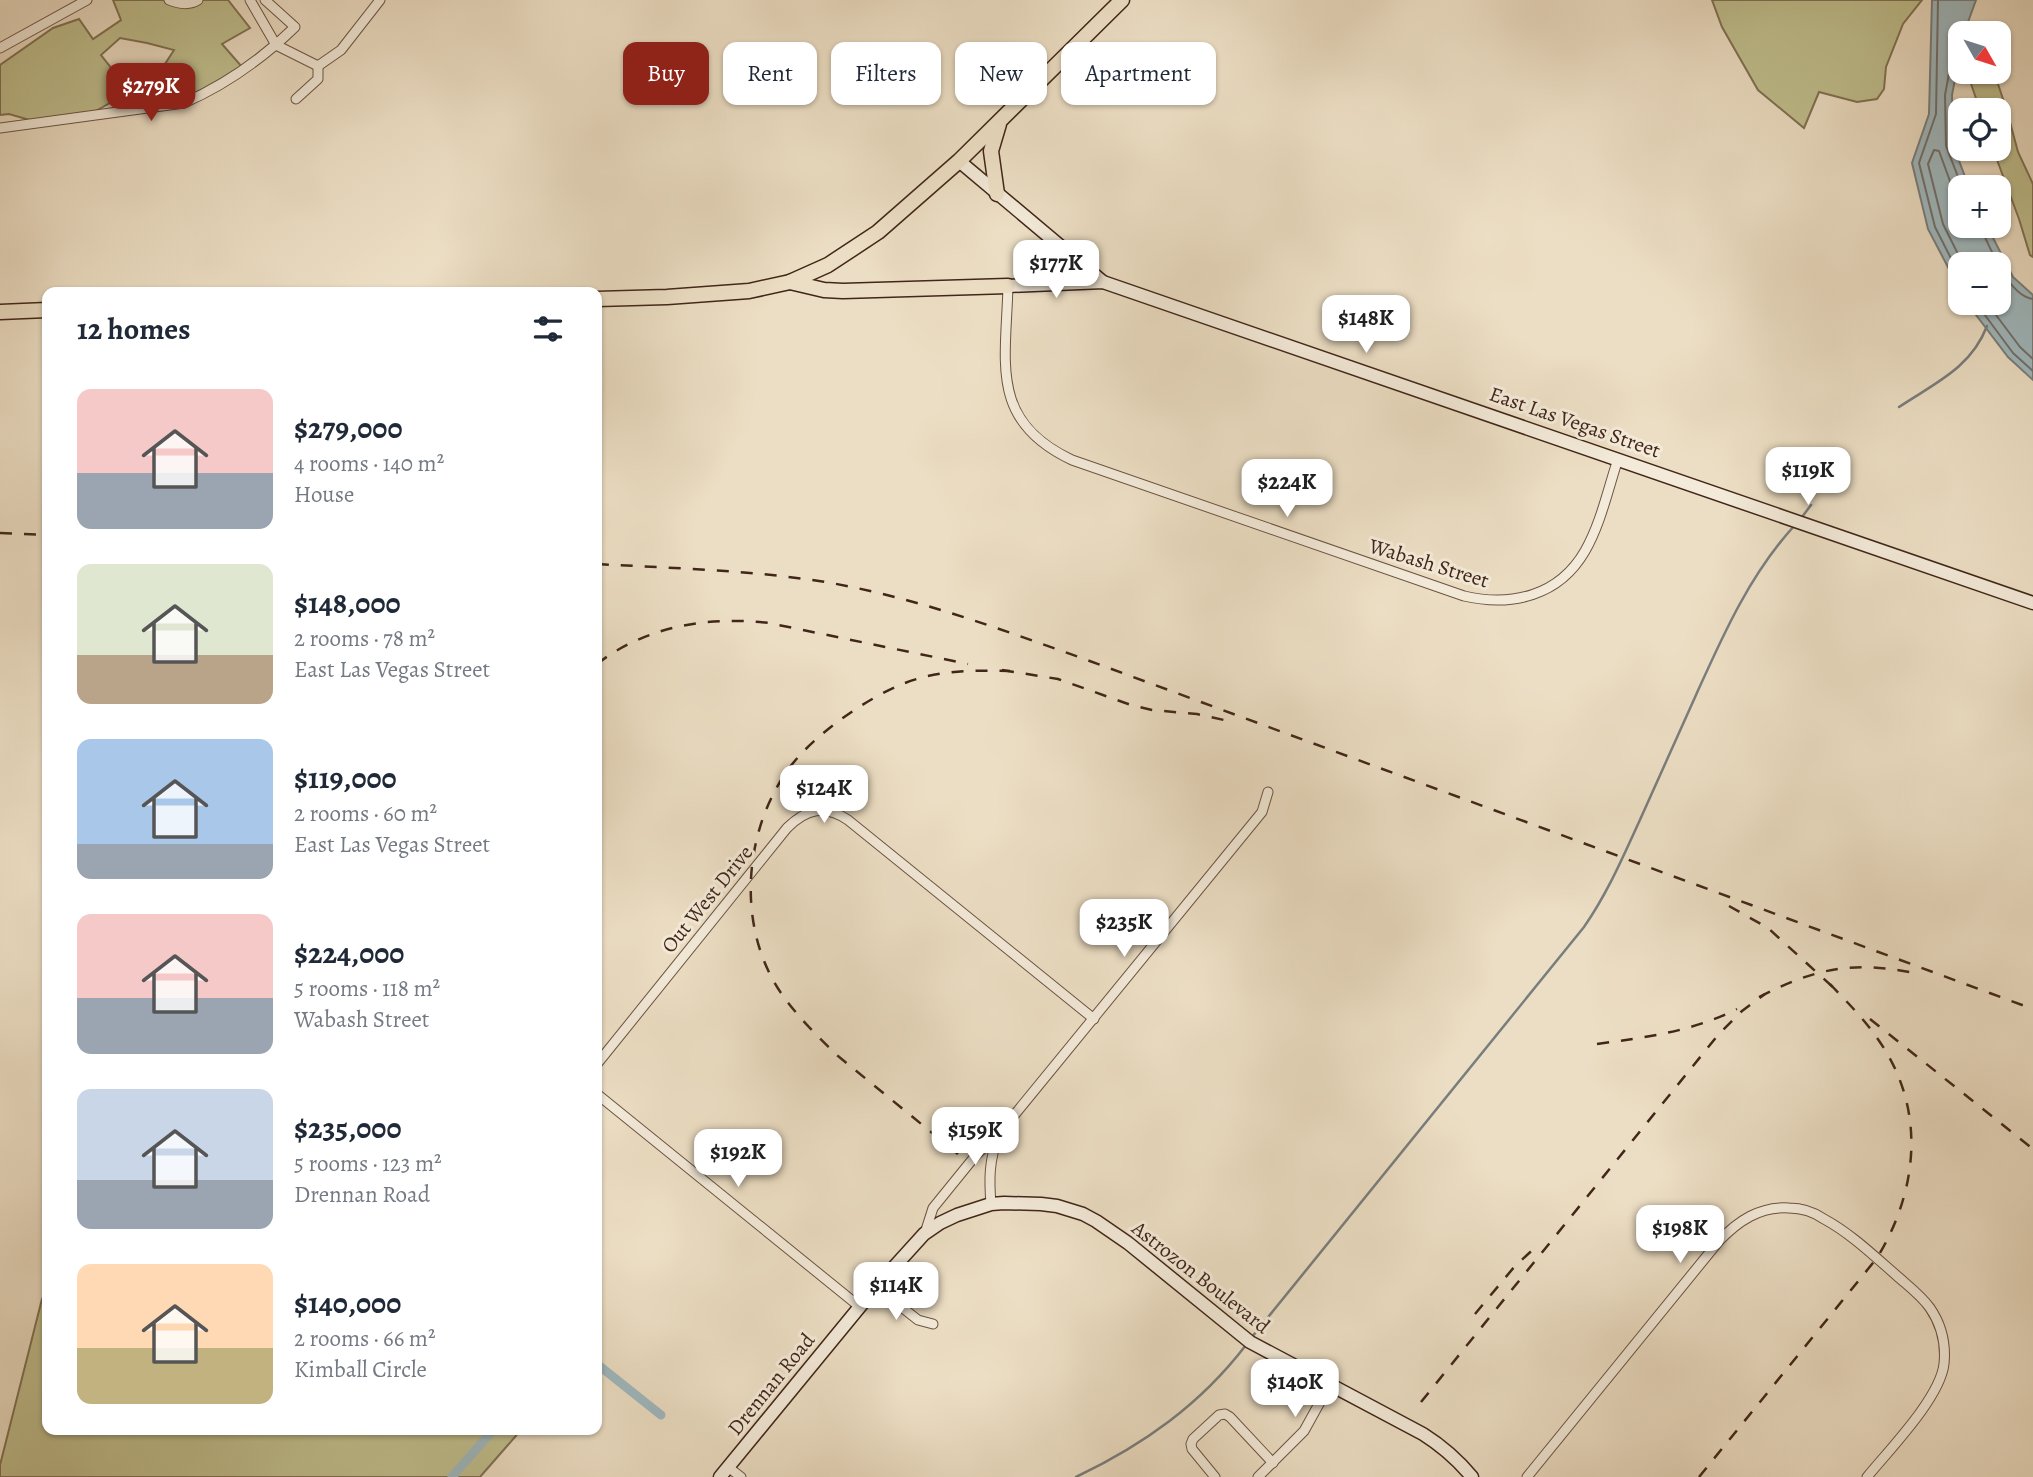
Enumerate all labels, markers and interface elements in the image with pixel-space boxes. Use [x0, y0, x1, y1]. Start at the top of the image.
north arrow [1948, 21, 2011, 84]
map controls [1948, 21, 2011, 315]
chip: Buy [623, 42, 709, 105]
chip: Rent [723, 42, 817, 105]
chip: Filters [831, 42, 941, 105]
chip: New [955, 42, 1047, 105]
chip: Apartment [1061, 42, 1216, 105]
pin: $279K [102, 64, 200, 123]
text: $279K [122, 70, 180, 101]
button: locate [1948, 98, 2011, 161]
button: + [1948, 175, 2011, 238]
pin: $177K [1007, 240, 1105, 300]
text: $177K [1029, 247, 1083, 278]
button: − [1948, 252, 2011, 315]
pin: $148K [1317, 296, 1415, 355]
text: $148K [1338, 302, 1394, 333]
text: 12 homes [77, 309, 190, 349]
icon: filters [529, 310, 567, 348]
street label: East Las Vegas Street [1486, 380, 1664, 464]
text: $279,000 [294, 408, 403, 448]
icon: home [133, 417, 217, 501]
text: 4 rooms · 140 m² [294, 448, 444, 479]
pin: $119K [1759, 448, 1857, 507]
text: $119K [1782, 454, 1834, 485]
pin: $224K [1238, 460, 1336, 519]
text: $224K [1258, 466, 1316, 497]
text: House [294, 479, 354, 510]
street label: Wabash Street [1365, 531, 1492, 594]
text: $148,000 [294, 583, 401, 623]
icon: home [133, 592, 217, 676]
text: 2 rooms · 78 m² [294, 623, 435, 654]
text: East Las Vegas Street [294, 654, 490, 685]
text: $119,000 [294, 758, 397, 798]
pin: $124K [775, 766, 873, 825]
icon: home [133, 767, 217, 851]
text: $124K [796, 772, 852, 803]
text: 2 rooms · 60 m² [294, 798, 437, 829]
text: East Las Vegas Street [294, 829, 490, 860]
street label: Out West Drive [655, 839, 759, 959]
pin: $235K [1075, 900, 1173, 959]
text: $235K [1096, 906, 1152, 937]
text: $224,000 [294, 933, 404, 973]
icon: home [133, 942, 217, 1026]
text: 5 rooms · 118 m² [294, 973, 440, 1004]
text: Wabash Street [294, 1004, 429, 1035]
text: $235,000 [294, 1108, 402, 1148]
pin: $159K [926, 1108, 1024, 1167]
text: $159K [948, 1114, 1002, 1145]
icon: home [133, 1117, 217, 1201]
pin: $192K [689, 1130, 787, 1189]
text: $192K [710, 1136, 766, 1167]
text: 5 rooms · 123 m² [294, 1148, 442, 1179]
text: Drennan Road [294, 1179, 430, 1210]
pin: $198K [1631, 1206, 1729, 1265]
text: $198K [1652, 1212, 1708, 1243]
street label: Astrozon Boulevard [1125, 1214, 1276, 1340]
pin: $114K [847, 1262, 945, 1322]
text: $114K [869, 1269, 923, 1300]
text: $140,000 [294, 1283, 401, 1323]
icon: home [133, 1292, 217, 1376]
text: 2 rooms · 66 m² [294, 1323, 436, 1354]
street label: Drennan Road [721, 1326, 821, 1441]
text: Kimball Circle [294, 1354, 427, 1385]
pin: $140K [1246, 1360, 1344, 1419]
text: $140K [1267, 1366, 1323, 1397]

